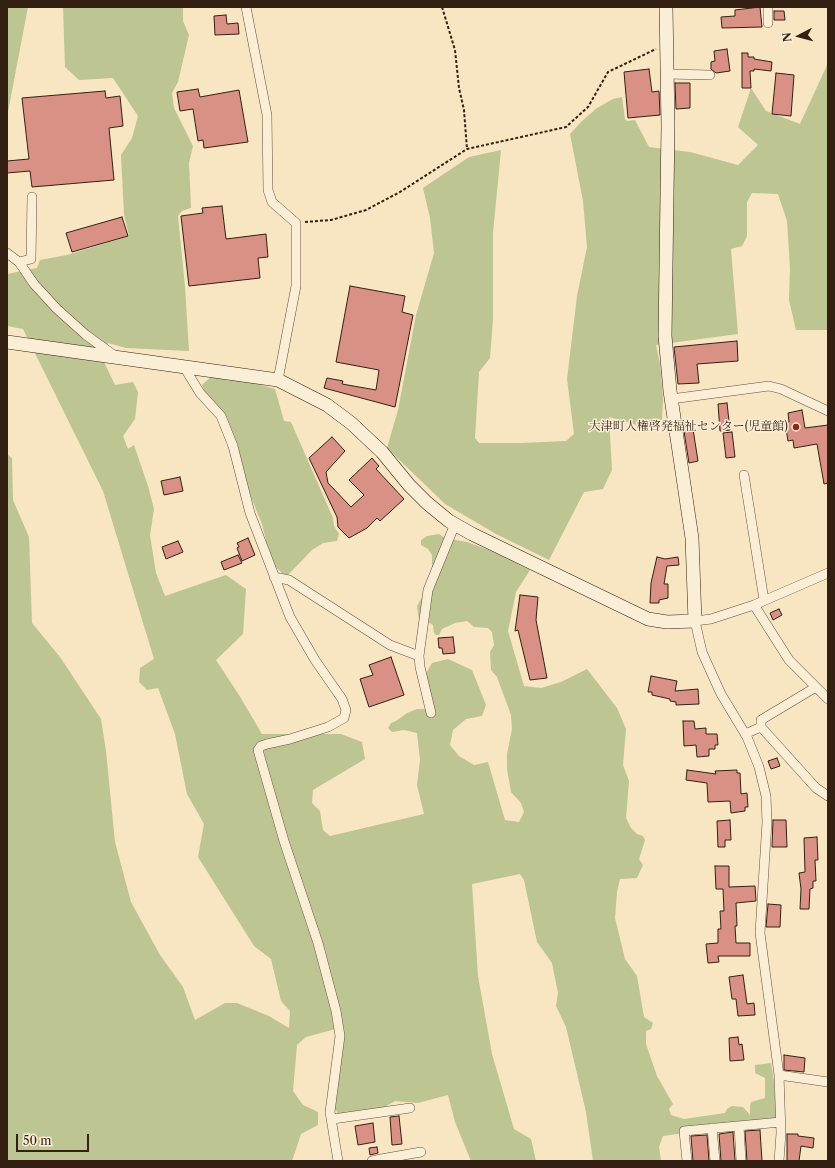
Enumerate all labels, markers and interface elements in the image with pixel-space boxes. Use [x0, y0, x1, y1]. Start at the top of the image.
north arrow [779, 16, 819, 56]
text: N [780, 32, 795, 43]
place label: 大津町人権啓発福祉センター(児童館) [589, 420, 788, 434]
marker: 大津町人権啓発福祉センター(児童館) [791, 422, 801, 432]
scale bar [18, 1126, 91, 1152]
text: 50 m [23, 1133, 52, 1148]

